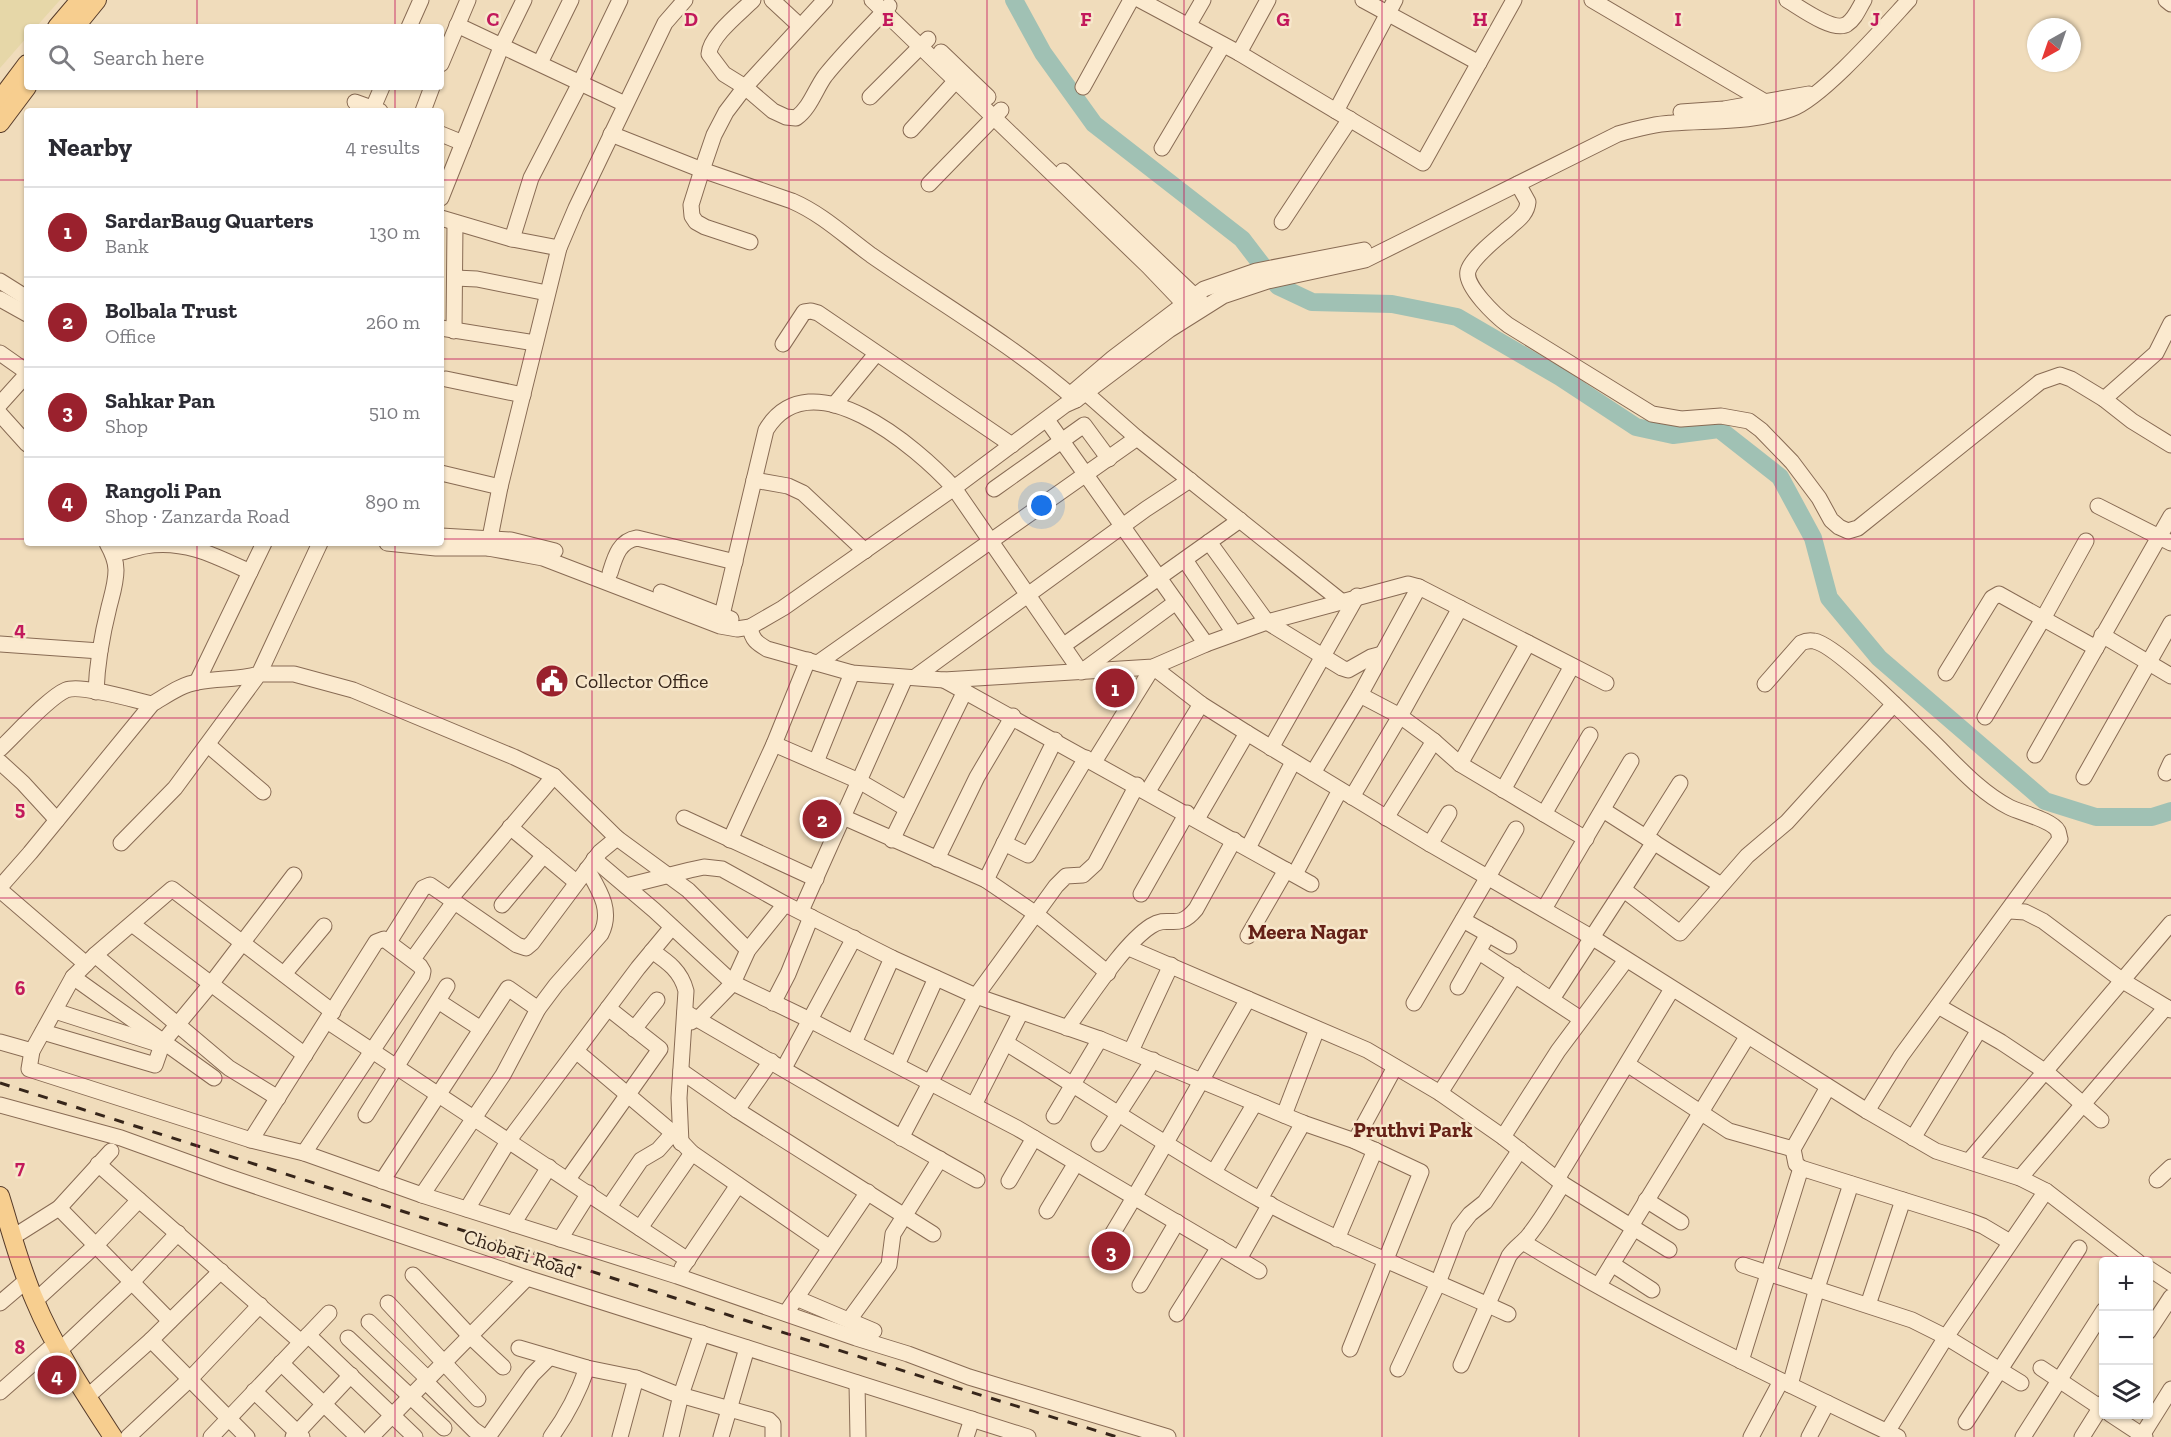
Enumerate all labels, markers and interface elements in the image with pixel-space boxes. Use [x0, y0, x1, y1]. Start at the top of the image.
text: C [487, 7, 500, 31]
text: D [684, 7, 698, 31]
text: E [882, 7, 894, 31]
text: F [1080, 7, 1092, 31]
text: G [1276, 7, 1290, 31]
text: H [1472, 7, 1488, 31]
text: I [1674, 7, 1682, 31]
text: J [1870, 7, 1880, 31]
north arrow [2027, 18, 2081, 72]
search box [24, 24, 444, 90]
icon: search [45, 41, 78, 74]
text: Search here [93, 44, 204, 71]
text: Nearby [48, 131, 132, 163]
text: 4 results [345, 135, 420, 159]
text: SardarBaug Quarters [105, 207, 314, 234]
text: 1 [63, 220, 72, 244]
text: 130 m [369, 220, 420, 244]
text: Bank [105, 234, 149, 258]
text: Bolbala Trust [105, 297, 237, 324]
text: 2 [62, 310, 73, 334]
text: 260 m [366, 310, 420, 334]
text: Office [105, 324, 156, 348]
text: Sahkar Pan [105, 387, 215, 414]
text: 3 [62, 400, 73, 424]
text: 510 m [369, 400, 420, 424]
text: Shop [105, 414, 148, 438]
text: Rangoli Pan [105, 477, 221, 504]
text: 4 [62, 490, 73, 514]
text: 890 m [365, 490, 420, 514]
your location [1027, 491, 1056, 520]
text: Shop · Zanzarda Road [105, 504, 290, 528]
text: 4 [14, 617, 26, 641]
public building icon: Collector Office [534, 663, 570, 699]
pin: 1 [1096, 666, 1134, 710]
place label: Collector Office [575, 669, 708, 693]
text: 5 [15, 796, 25, 820]
pin: 2 [802, 796, 842, 842]
district label: Meera Nagar [1248, 919, 1368, 944]
text: 6 [15, 976, 26, 1000]
district label: Pruthvi Park [1353, 1117, 1473, 1142]
text: 7 [15, 1155, 25, 1179]
street label: Chobari Road [461, 1224, 579, 1282]
pin: 3 [1092, 1228, 1130, 1274]
map controls [2099, 1257, 2153, 1419]
button: + [2099, 1257, 2153, 1311]
button: − [2099, 1311, 2153, 1365]
text: 8 [15, 1335, 26, 1359]
pin: 4 [38, 1352, 76, 1398]
button: layers [2099, 1365, 2153, 1419]

